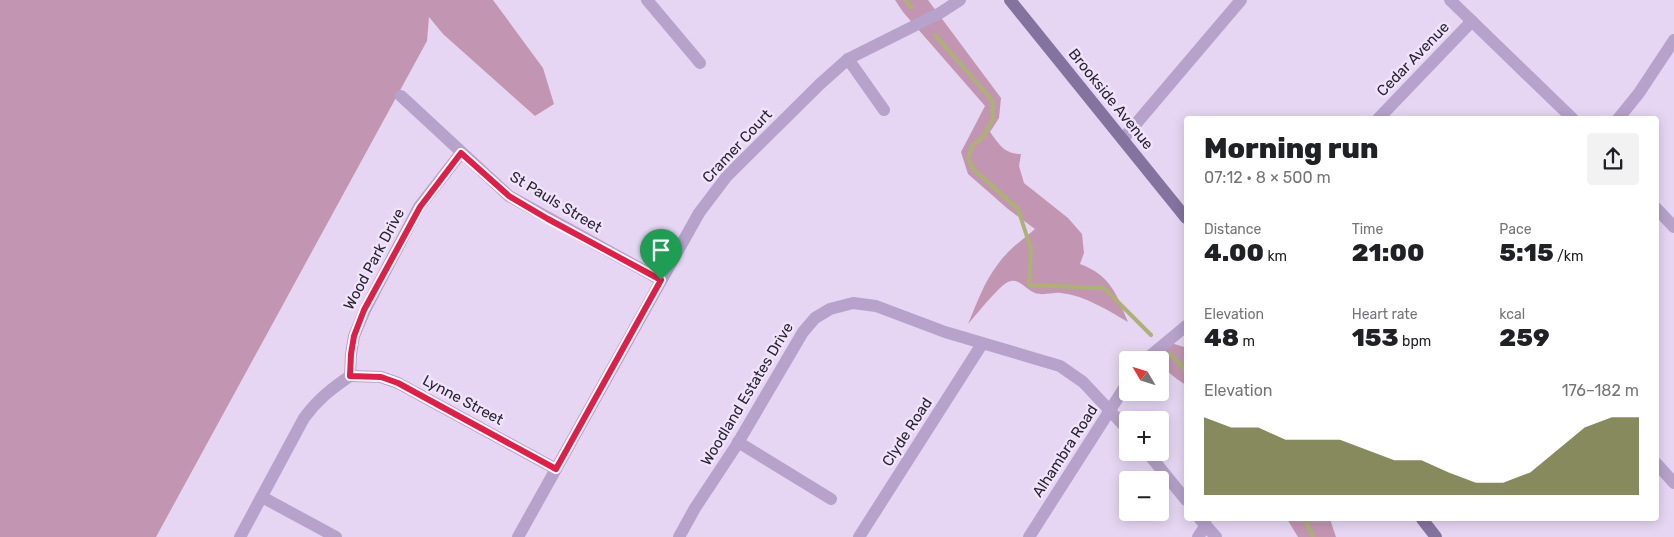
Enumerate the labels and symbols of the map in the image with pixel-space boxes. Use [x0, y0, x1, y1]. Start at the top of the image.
street label: Cedar Avenue [1373, 18, 1453, 100]
street label: Brookside Avenue [1065, 45, 1157, 153]
street label: Cramer Court [698, 105, 776, 186]
street label: St Pauls Street [507, 168, 605, 237]
street label: Wood Park Drive [340, 205, 408, 313]
pin [640, 229, 682, 280]
street label: Woodland Estates Drive [697, 319, 797, 469]
north arrow [1119, 351, 1169, 401]
street label: Lynne Street [420, 371, 507, 429]
street label: Clyde Road [878, 394, 936, 470]
street label: Alhambra Road [1028, 401, 1102, 501]

